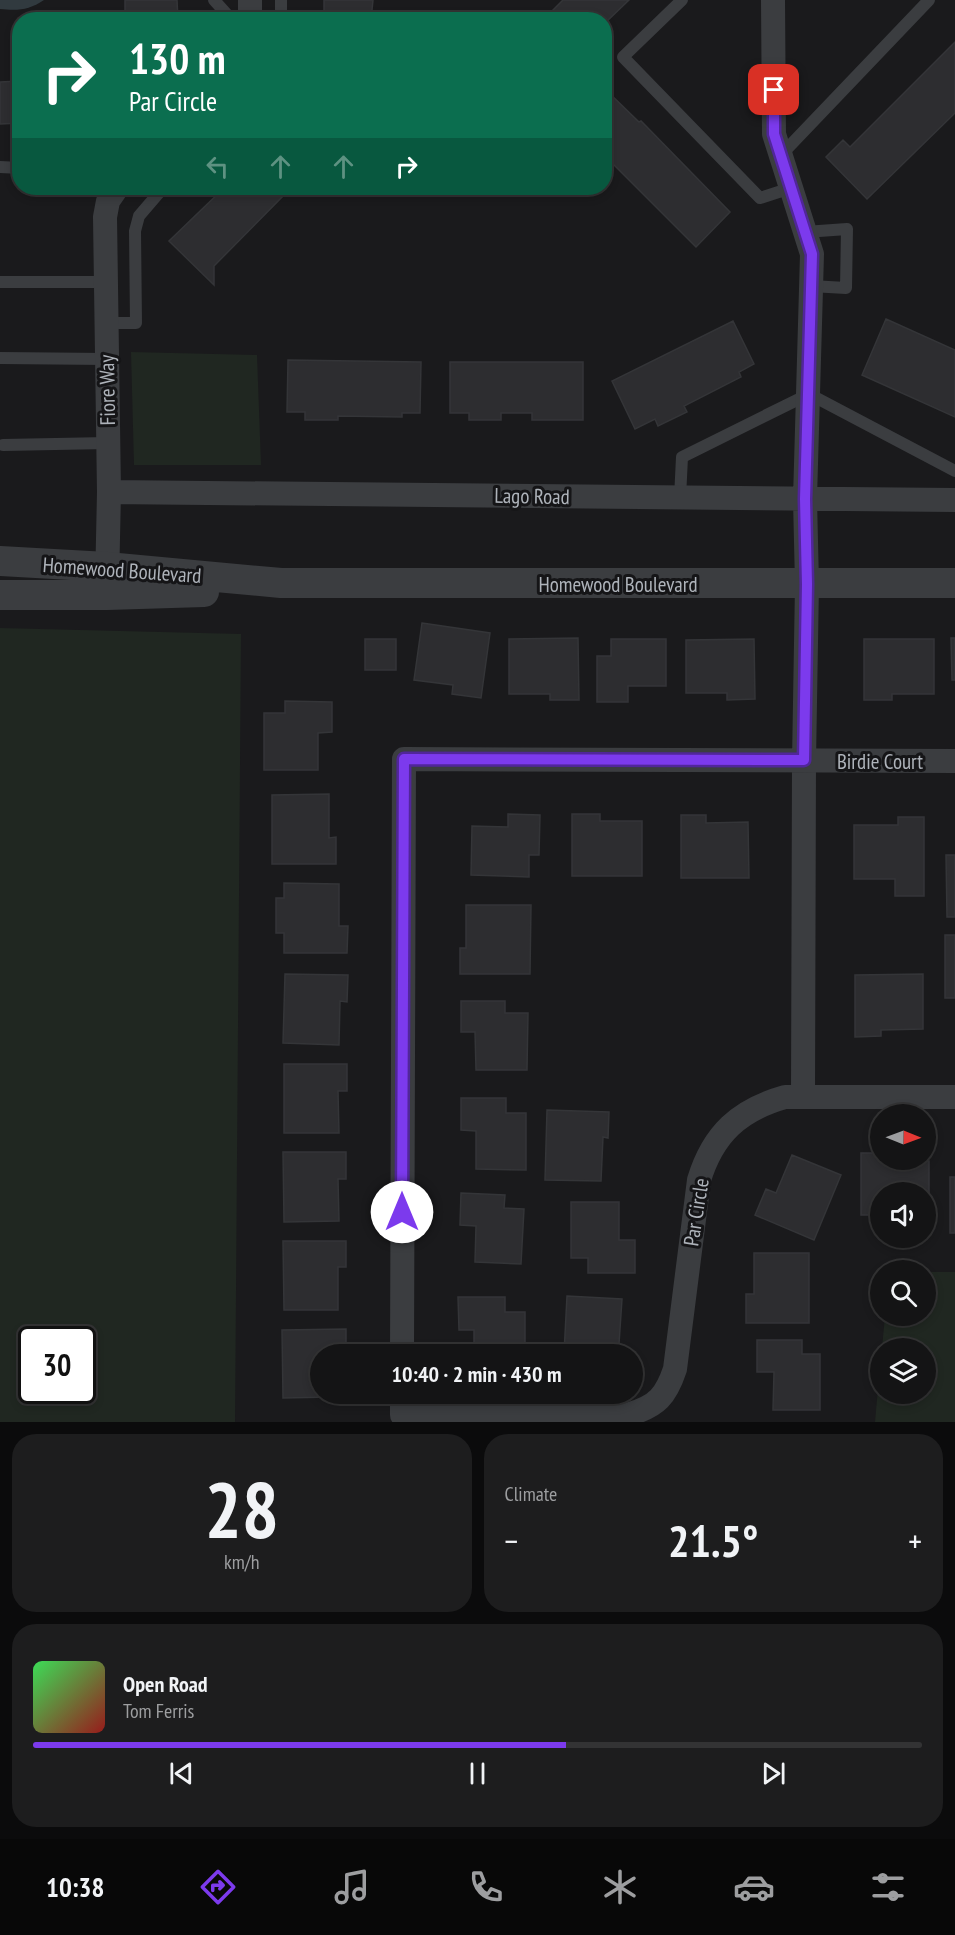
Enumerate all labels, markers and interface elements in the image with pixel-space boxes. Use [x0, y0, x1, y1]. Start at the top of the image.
text: 130 m [129, 31, 226, 86]
icon: right [30, 36, 108, 114]
pin [748, 64, 799, 115]
icon: arrive [757, 73, 790, 106]
text: Par Circle [129, 84, 217, 118]
icon: left [201, 150, 234, 183]
icon: ahead [264, 150, 297, 183]
icon: ahead [327, 150, 360, 183]
icon: right [390, 150, 423, 183]
street label: Fiore Way [93, 354, 121, 426]
street label: Lago Road [494, 482, 570, 510]
street label: Homewood Boulevard [42, 551, 202, 589]
street label: Homewood Boulevard [538, 571, 698, 598]
street label: Birdie Court [837, 748, 923, 775]
north arrow [870, 1104, 936, 1170]
map controls [870, 1104, 936, 1404]
street label: Par Circle [677, 1176, 715, 1248]
position arrow [370, 1180, 434, 1244]
button: sound [870, 1182, 936, 1248]
button: search [870, 1260, 936, 1326]
speed limit sign: 30 [18, 1326, 96, 1404]
button: layers [870, 1338, 936, 1404]
text: 10:40 · 2 min · 430 m [391, 1360, 562, 1388]
text: 28 [204, 1459, 279, 1560]
text: Climate [505, 1481, 557, 1507]
text: 21.5° [668, 1511, 758, 1569]
text: − [505, 1519, 518, 1562]
text: + [908, 1519, 922, 1562]
text: km/h [224, 1549, 259, 1575]
text: Open Road [123, 1670, 208, 1698]
text: Tom Ferris [123, 1698, 194, 1724]
icon: previous [165, 1757, 198, 1790]
icon: pause [461, 1757, 494, 1790]
icon: next [757, 1757, 790, 1790]
icon: directions [197, 1866, 239, 1908]
icon: music [331, 1866, 373, 1908]
icon: phone [465, 1866, 507, 1908]
icon: climate [599, 1866, 641, 1908]
icon: car [733, 1866, 775, 1908]
icon: filters [867, 1866, 909, 1908]
text: 10:38 [46, 1870, 104, 1904]

